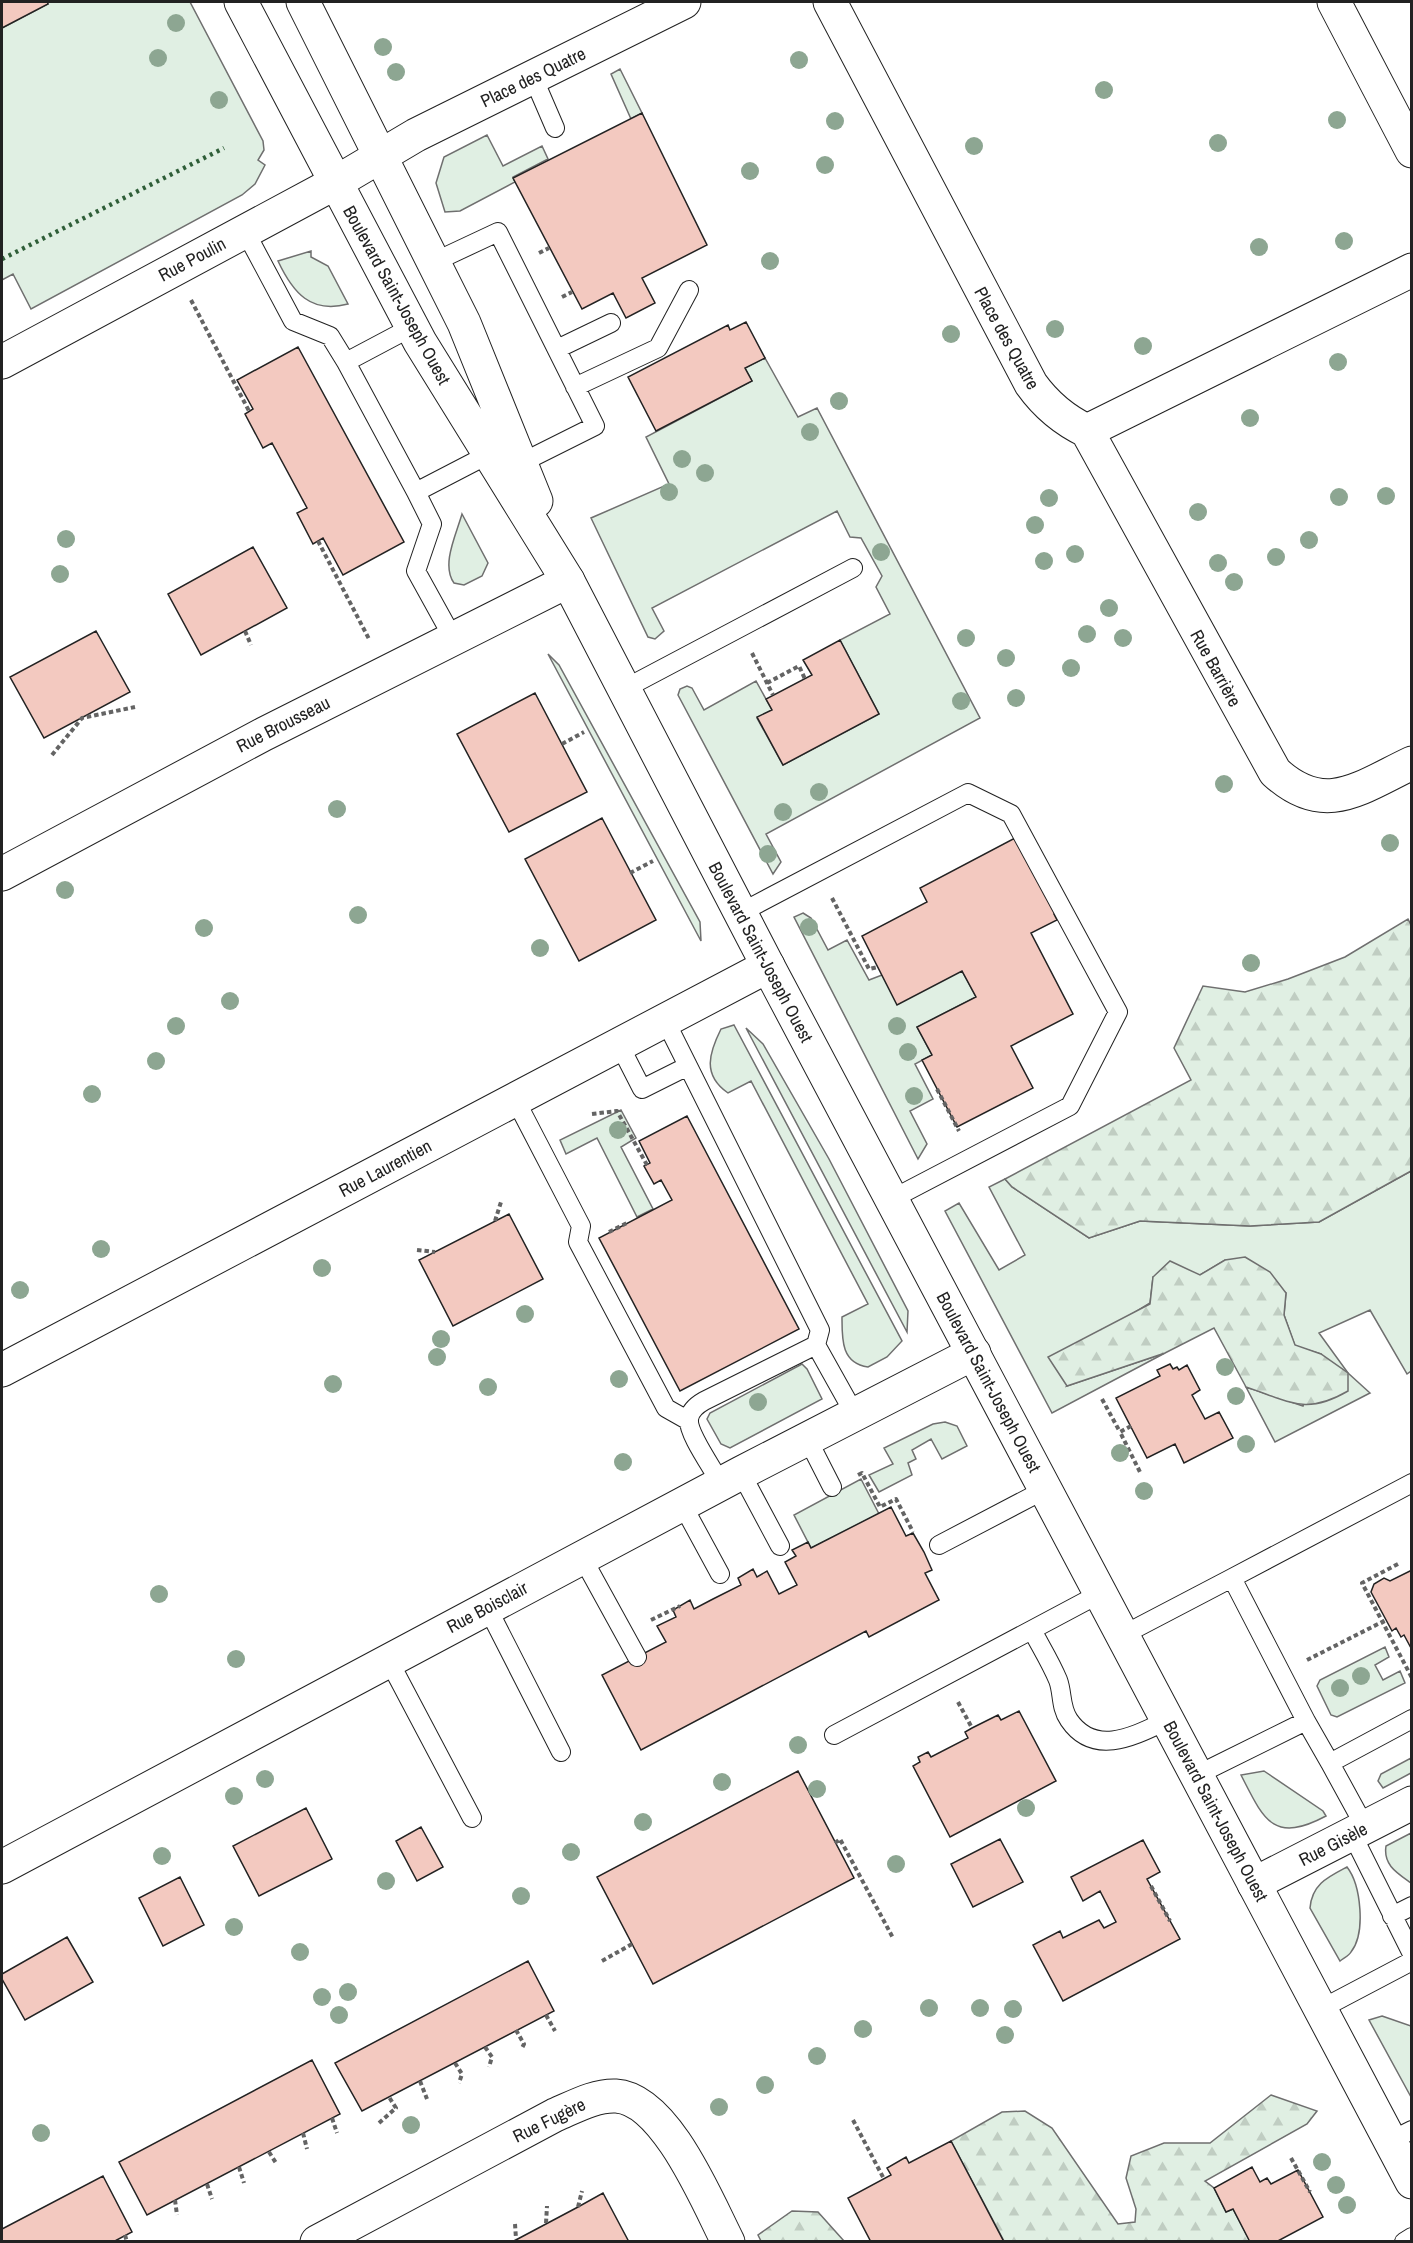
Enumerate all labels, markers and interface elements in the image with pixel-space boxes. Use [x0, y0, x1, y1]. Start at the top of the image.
street label: Place des Quatre [476, 41, 590, 113]
street label: Boulevard Saint-Joseph Ouest [337, 201, 457, 389]
street label: Rue Poulin [154, 231, 230, 287]
street label: Place des Quatre [968, 282, 1046, 394]
street label: Rue Barrière [1185, 625, 1247, 711]
street label: Rue Brousseau [232, 690, 334, 758]
street label: Boulevard Saint-Joseph Ouest [703, 857, 819, 1047]
street label: Rue Laurentien [334, 1133, 436, 1203]
street label: Boulevard Saint-Joseph Ouest [931, 1287, 1047, 1477]
street label: Rue Boisclair [442, 1575, 532, 1639]
street label: Boulevard Saint-Joseph Ouest [1158, 1716, 1274, 1906]
street label: Rue Gisèle [1294, 1816, 1372, 1872]
street label: Rue Fugère [508, 2092, 590, 2148]

